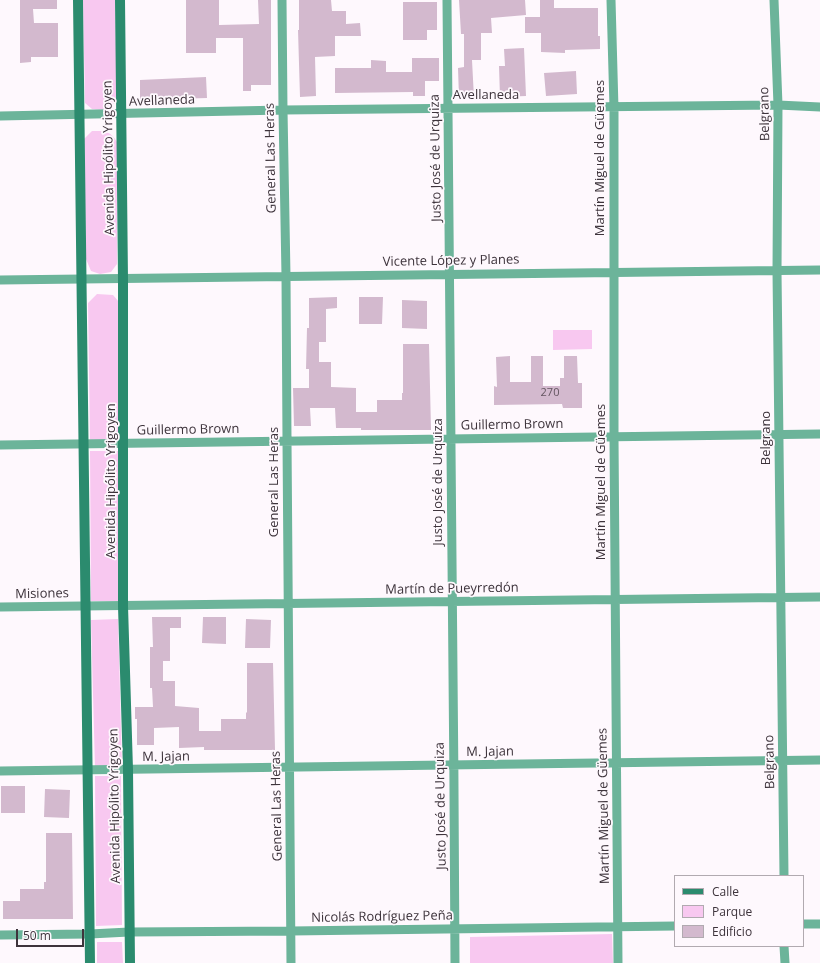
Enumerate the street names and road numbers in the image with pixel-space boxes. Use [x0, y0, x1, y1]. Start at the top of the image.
street label: Avenida Hipólito Yrigoyen [100, 80, 118, 236]
street label: Martín Miguel de Güemes [592, 80, 608, 236]
street label: Avellaneda [453, 87, 519, 103]
street label: Belgrano [757, 87, 773, 141]
street label: Avellaneda [129, 92, 195, 110]
street label: Justo José de Urquiza [427, 94, 445, 222]
street label: General Las Heras [262, 103, 280, 213]
street label: Vicente López y Planes [382, 252, 520, 270]
street label: Avenida Hipólito Yrigoyen [103, 403, 119, 559]
street label: Martín Miguel de Güemes [593, 404, 609, 560]
street label: Belgrano [758, 411, 774, 465]
street label: Guillermo Brown [461, 416, 563, 434]
street label: Justo José de Urquiza [430, 418, 446, 546]
street label: Guillermo Brown [137, 421, 239, 439]
street label: General Las Heras [266, 427, 282, 537]
street label: Martín de Pueyrredón [385, 580, 519, 598]
street label: Misiones [15, 586, 69, 602]
street label: Avenida Hipólito Yrigoyen [106, 728, 124, 884]
street label: Martín Miguel de Güemes [595, 728, 613, 884]
street label: Belgrano [762, 735, 778, 789]
street label: Justo José de Urquiza [432, 742, 450, 870]
street label: M. Jajan [466, 744, 514, 760]
street label: M. Jajan [142, 749, 190, 765]
street label: General Las Heras [268, 751, 286, 861]
street label: Nicolás Rodríguez Peña [311, 908, 453, 926]

